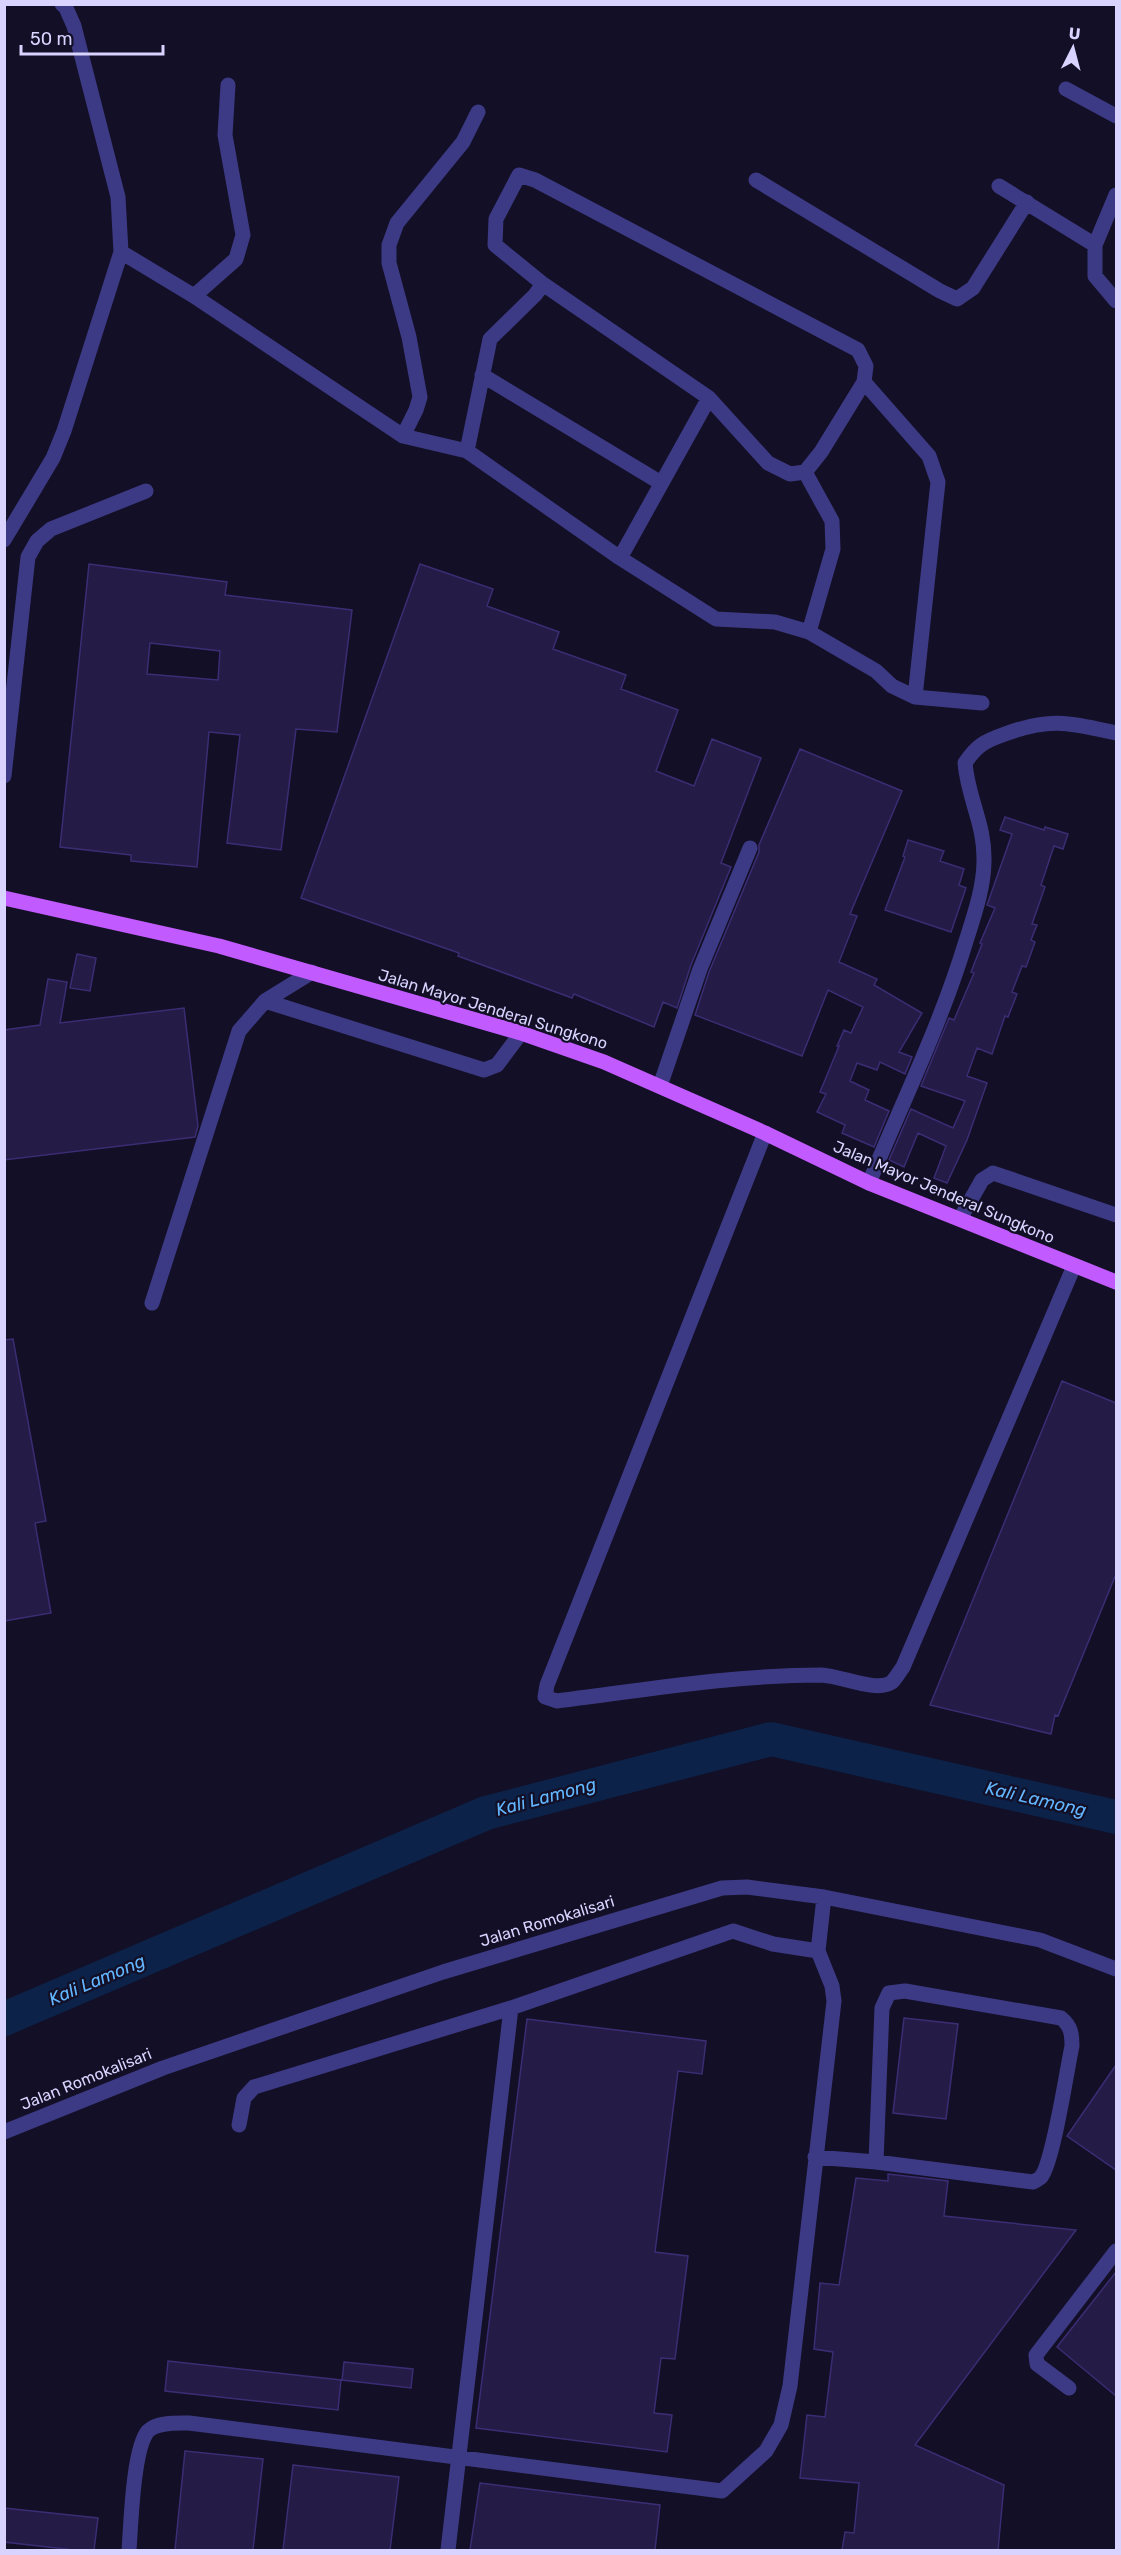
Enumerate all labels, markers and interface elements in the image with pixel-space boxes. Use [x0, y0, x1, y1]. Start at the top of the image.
scale bar [21, 18, 164, 56]
north arrow [1043, 18, 1103, 78]
text: U [1068, 24, 1081, 44]
text: 50 m [30, 28, 73, 50]
street label: Jalan Mayor Jenderal Sungkono [376, 965, 610, 1053]
street label: Jalan Mayor Jenderal Sungkono [830, 1137, 1058, 1247]
water label: Kali Lamong [493, 1773, 599, 1821]
water label: Kali Lamong [983, 1777, 1089, 1821]
street label: Jalan Romokalisari [477, 1891, 617, 1951]
water label: Kali Lamong [45, 1950, 149, 2010]
street label: Jalan Romokalisari [18, 2044, 154, 2114]

